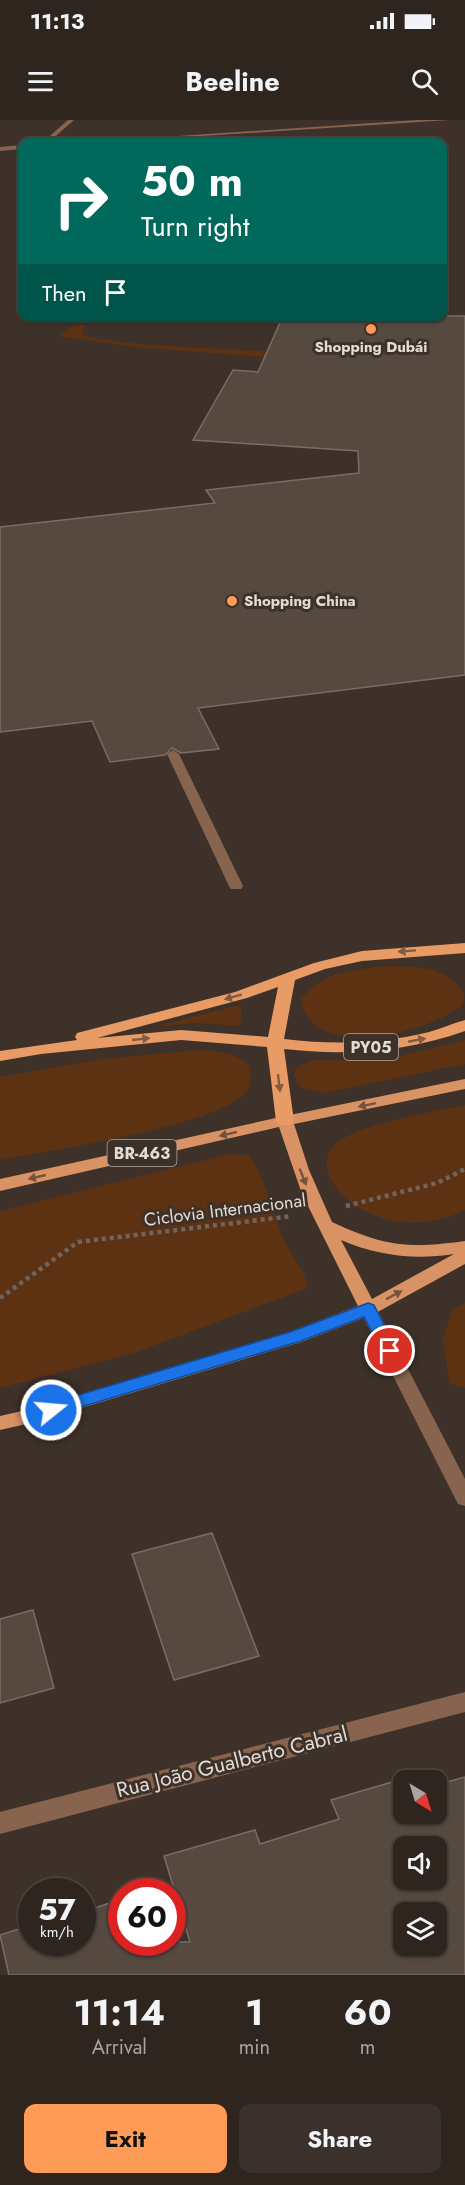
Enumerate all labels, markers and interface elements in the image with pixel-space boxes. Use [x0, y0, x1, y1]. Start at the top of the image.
text: 11:13 [30, 5, 84, 37]
text: Beeline [185, 62, 280, 101]
icon: menu [24, 65, 57, 98]
icon: search [408, 65, 441, 98]
text: 50 m [141, 151, 243, 212]
icon: right [42, 162, 120, 240]
text: Turn right [141, 207, 249, 246]
icon: arrive [99, 276, 132, 309]
text: Then [42, 277, 87, 309]
marker: Shopping Dubái [364, 322, 378, 336]
place label: Shopping Dubái [315, 336, 427, 358]
place label: Shopping China [244, 590, 356, 612]
marker: Shopping China [225, 594, 239, 608]
one-way arrow [397, 947, 416, 956]
one-way arrow [224, 993, 242, 1002]
one-way arrow [132, 1034, 151, 1044]
road number: PY05 [344, 1034, 398, 1060]
one-way arrow [407, 1035, 426, 1044]
one-way arrow [274, 1074, 284, 1093]
one-way arrow [357, 1100, 376, 1110]
one-way arrow [218, 1130, 237, 1139]
road number: BR-463 [108, 1140, 176, 1166]
one-way arrow [298, 1168, 308, 1186]
one-way arrow [28, 1173, 47, 1182]
street label: Ciclovia Internacional [142, 1187, 308, 1233]
one-way arrow [386, 1290, 403, 1300]
pin [364, 1325, 415, 1376]
icon: arrive [373, 1334, 406, 1367]
position arrow [19, 1378, 83, 1442]
street label: Rua João Gualberto Cabral [113, 1719, 351, 1805]
north arrow [393, 1770, 447, 1824]
map controls [393, 1770, 447, 1956]
button: sound [393, 1836, 447, 1890]
speed limit sign: 60 [108, 1878, 186, 1956]
text: 57 [38, 1888, 76, 1931]
button: layers [393, 1902, 447, 1956]
text: km/h [40, 1921, 74, 1943]
text: 11:14 [74, 1986, 165, 2038]
text: 1 [245, 1986, 264, 2038]
text: 60 [344, 1986, 391, 2038]
text: Arrival [92, 2033, 147, 2062]
text: min [239, 2033, 270, 2062]
text: m [360, 2033, 375, 2062]
button: Exit [24, 2104, 227, 2173]
button: Share [239, 2104, 441, 2173]

